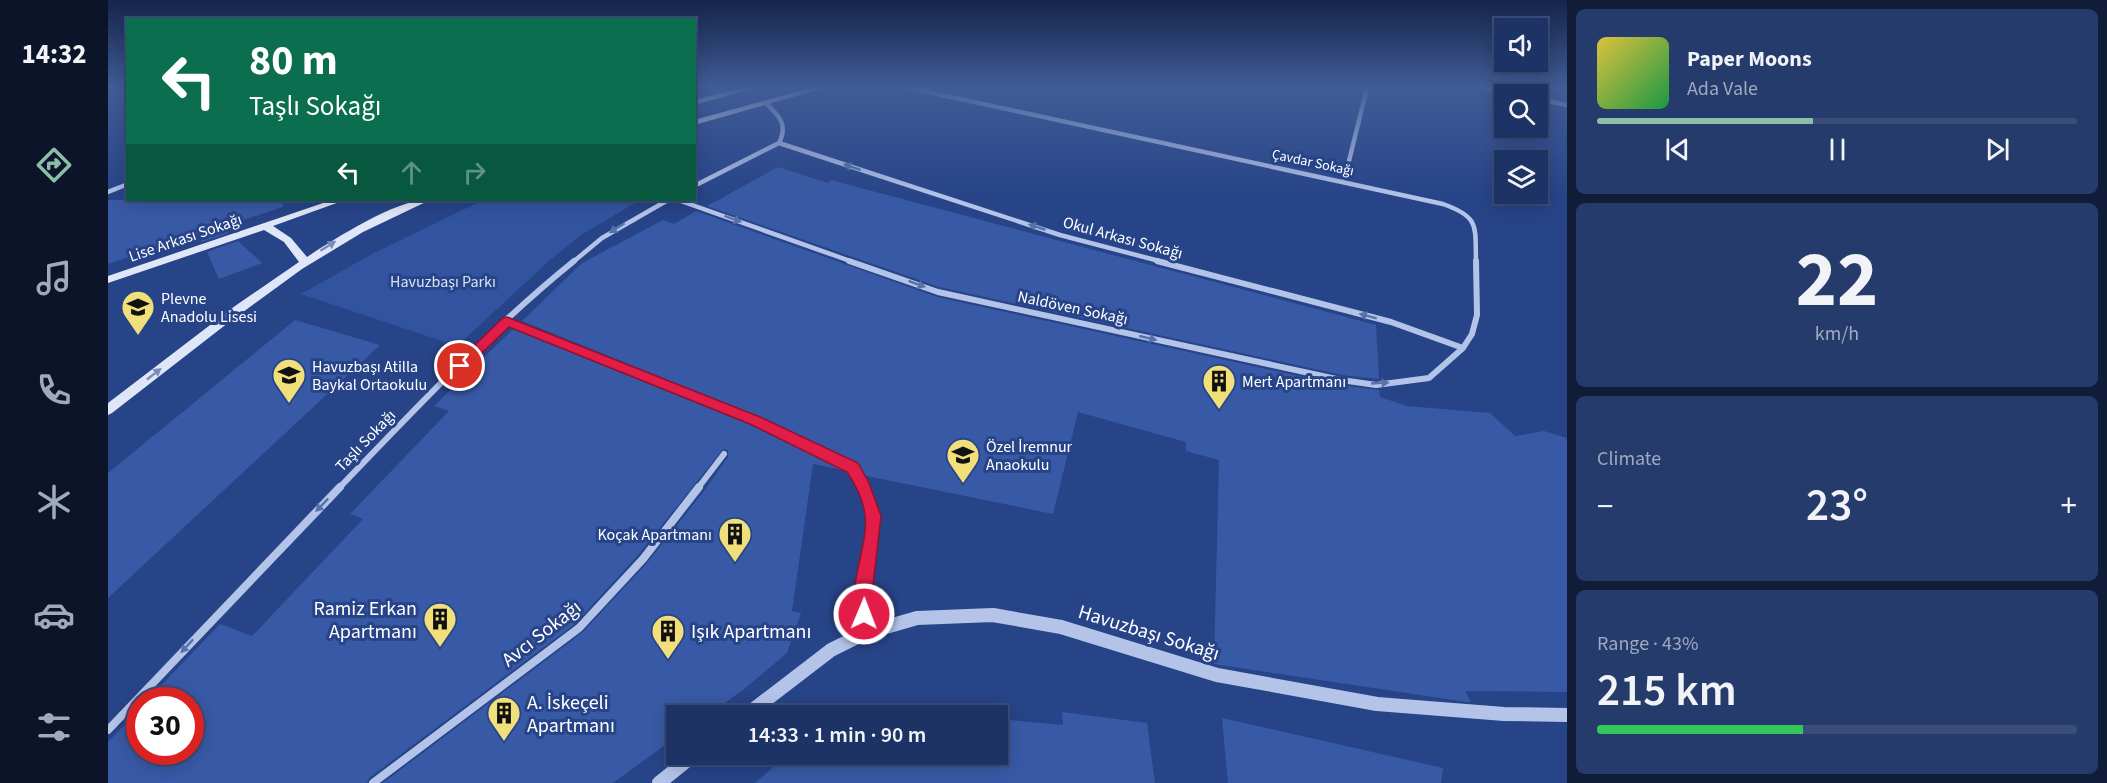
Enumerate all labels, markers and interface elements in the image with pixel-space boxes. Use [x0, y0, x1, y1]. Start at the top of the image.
map controls [1494, 18, 1548, 204]
button: sound [1494, 18, 1548, 72]
text: 80 m [249, 31, 338, 91]
text: 14:32 [21, 35, 87, 74]
icon: left [150, 42, 228, 120]
text: Paper Moons [1687, 43, 1812, 75]
text: Ada Vale [1687, 75, 1758, 103]
button: search [1494, 84, 1548, 138]
text: Taşlı Sokağı [249, 87, 381, 126]
icon: previous [1661, 133, 1694, 166]
icon: pause [1821, 133, 1854, 166]
icon: next [1981, 133, 2014, 166]
icon: directions [33, 144, 75, 186]
street label: Çavdar Sokağı [1270, 145, 1356, 181]
button: layers [1494, 150, 1548, 204]
icon: left [332, 156, 365, 189]
icon: ahead [395, 156, 428, 189]
icon: right [458, 156, 491, 189]
one-way arrow [843, 162, 861, 171]
street label: Lise Arkası Sokağı [126, 208, 245, 268]
street label: Okul Arkası Sokağı [1060, 211, 1185, 265]
one-way arrow [724, 215, 742, 225]
one-way arrow [1028, 222, 1046, 232]
one-way arrow [609, 223, 625, 234]
text: 22 [1796, 225, 1878, 336]
one-way arrow [320, 241, 336, 252]
icon: music [33, 257, 75, 299]
park label: Havuzbaşı Parkı [390, 271, 496, 293]
one-way arrow [908, 280, 926, 290]
street label: Naldöven Sokağı [1016, 286, 1130, 330]
place label: Plevne Anadolu Lisesi [161, 288, 257, 328]
school or university icon: Plevne Anadolu Lisesi [120, 289, 156, 336]
one-way arrow [1359, 311, 1377, 321]
text: km/h [1815, 320, 1859, 348]
one-way arrow [1139, 333, 1157, 343]
pin [434, 340, 485, 391]
icon: arrive [443, 349, 476, 382]
place label: Havuzbaşı Atilla Baykal Ortaokulu [312, 356, 427, 396]
school or university icon: Havuzbaşı Atilla Baykal Ortaokulu [271, 357, 307, 404]
building icon: Mert Apartmanı [1201, 363, 1237, 410]
one-way arrow [146, 367, 162, 380]
icon: phone [33, 369, 75, 411]
place label: Mert Apartmanı [1242, 371, 1346, 393]
one-way arrow [1371, 379, 1390, 388]
street label: Taşlı Sokağı [331, 405, 401, 477]
place label: Özel İremnur Anaokulu [986, 436, 1073, 476]
school or university icon: Özel İremnur Anaokulu [945, 437, 981, 484]
text: Climate [1597, 445, 1661, 473]
text: 23° [1806, 474, 1868, 538]
icon: climate [33, 481, 75, 523]
text: − [1597, 483, 1613, 530]
text: + [2061, 483, 2077, 530]
one-way arrow [315, 497, 329, 512]
building icon: Koçak Apartmanı [717, 516, 753, 563]
place label: Koçak Apartmanı [597, 524, 712, 546]
position arrow [832, 582, 896, 646]
icon: car [33, 594, 75, 636]
street label: Avcı Sokağı [496, 594, 587, 674]
place label: Ramiz Erkan Apartmanı [313, 595, 417, 646]
street label: Havuzbaşı Sokağı [1075, 598, 1223, 668]
building icon: Ramiz Erkan Apartmanı [422, 601, 458, 648]
building icon: Işık Apartmanı [650, 613, 686, 660]
place label: Işık Apartmanı [691, 618, 811, 646]
text: Range · 43% [1597, 630, 1698, 658]
one-way arrow [180, 638, 194, 653]
text: 215 km [1597, 659, 1737, 723]
speed limit sign: 30 [126, 687, 204, 765]
place label: A. İskeçeli Apartmanı [527, 689, 615, 740]
building icon: A. İskeçeli Apartmanı [486, 695, 522, 742]
icon: filters [33, 706, 75, 748]
text: 14:33 · 1 min · 90 m [748, 719, 926, 751]

